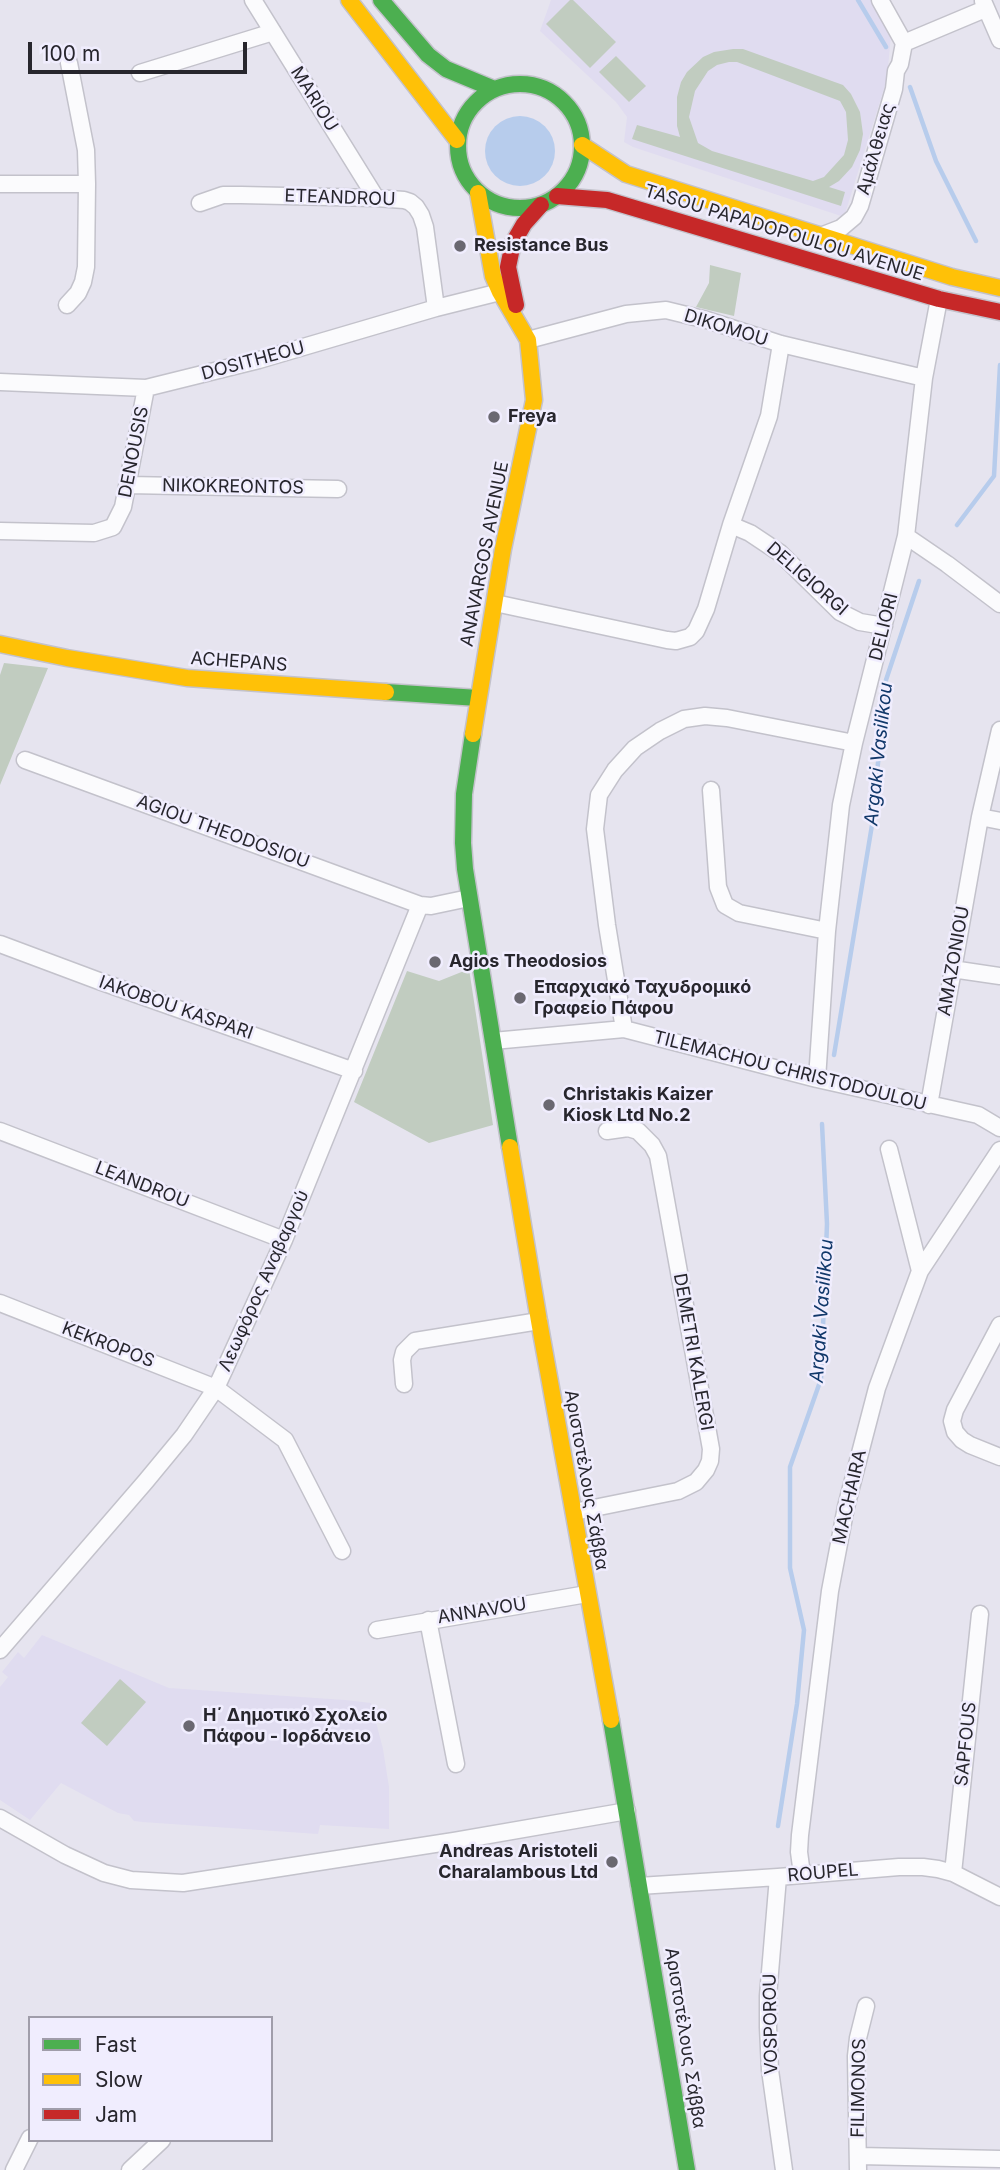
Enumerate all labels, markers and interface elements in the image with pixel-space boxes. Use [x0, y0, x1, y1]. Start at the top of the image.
scale bar [32, 28, 250, 72]
text: 100 m [41, 41, 100, 66]
street label: MARIOU [286, 63, 342, 135]
street label: Αμάλθειας [853, 101, 899, 197]
street label: TASOU PAPADOPOULOU AVENUE [642, 180, 926, 286]
street label: ETEANDROU [284, 185, 396, 211]
place label: Resistance Bus [474, 235, 608, 257]
marker: Resistance Bus [452, 238, 468, 254]
street label: DIKOMOU [681, 305, 771, 351]
street label: DOSITHEOU [199, 337, 307, 385]
street label: DENOUSIS [115, 405, 153, 499]
place label: Freya [508, 406, 557, 428]
marker: Freya [486, 409, 502, 425]
street label: ANAVARGOS AVENUE [456, 459, 514, 649]
street label: NIKOKREONTOS [162, 475, 304, 499]
street label: DELIGIORGI [762, 538, 852, 620]
street label: DELIORI [865, 591, 903, 663]
street label: ACHEPANS [190, 648, 288, 676]
water label: Argaki Vasilikou [860, 681, 898, 827]
street label: AGIOU THEODOSIOU [134, 791, 312, 873]
street label: AMAZONIOU [934, 904, 974, 1018]
place label: Agios Theodosios [449, 951, 607, 973]
marker: Agios Theodosios [427, 954, 443, 970]
street label: IAKOBOU KASPARI [96, 971, 256, 1045]
place label: Επαρχιακό Ταχυδρομικό Γραφείο Πάφου [534, 977, 751, 1020]
marker: Επαρχιακό Ταχυδρομικό Γραφείο Πάφου [512, 990, 528, 1006]
street label: TILEMACHOU CHRISTODOULOU [651, 1027, 929, 1115]
place label: Christakis Kaizer Kiosk Ltd No.2 [563, 1084, 713, 1126]
marker: Christakis Kaizer Kiosk Ltd No.2 [541, 1097, 557, 1113]
street label: LEANDROU [92, 1157, 192, 1213]
street label: Λεωφόρος Αναβαργού [214, 1187, 314, 1375]
water label: Argaki Vasilikou [806, 1238, 838, 1384]
street label: DEMETRI KALERGI [669, 1272, 717, 1432]
street label: KEKROPOS [59, 1318, 157, 1372]
street label: Αριστοτέλους Σάββα [559, 1388, 613, 1572]
street label: MACHAIRA [829, 1448, 871, 1546]
street label: ANNAVOU [436, 1593, 528, 1629]
street label: SAPFOUS [951, 1701, 981, 1787]
place label: Η΄ Δημοτικό Σχολείο Πάφου - Ιορδάνειο [203, 1705, 387, 1748]
marker: Η΄ Δημοτικό Σχολείο Πάφου - Ιορδάνειο [181, 1718, 197, 1734]
place label: Andreas Aristoteli Charalambous Ltd [438, 1841, 598, 1884]
marker: Andreas Aristoteli Charalambous Ltd [604, 1854, 620, 1870]
street label: ROUPEL [787, 1859, 859, 1887]
street label: Αριστοτέλους Σάββα [660, 1946, 710, 2130]
street label: VOSPOROU [759, 1973, 783, 2075]
legend [28, 2016, 273, 2142]
text: Fast [95, 2032, 137, 2057]
street label: FILIMONOS [847, 2038, 871, 2138]
text: Slow [95, 2067, 143, 2092]
text: Jam [95, 2102, 137, 2127]

